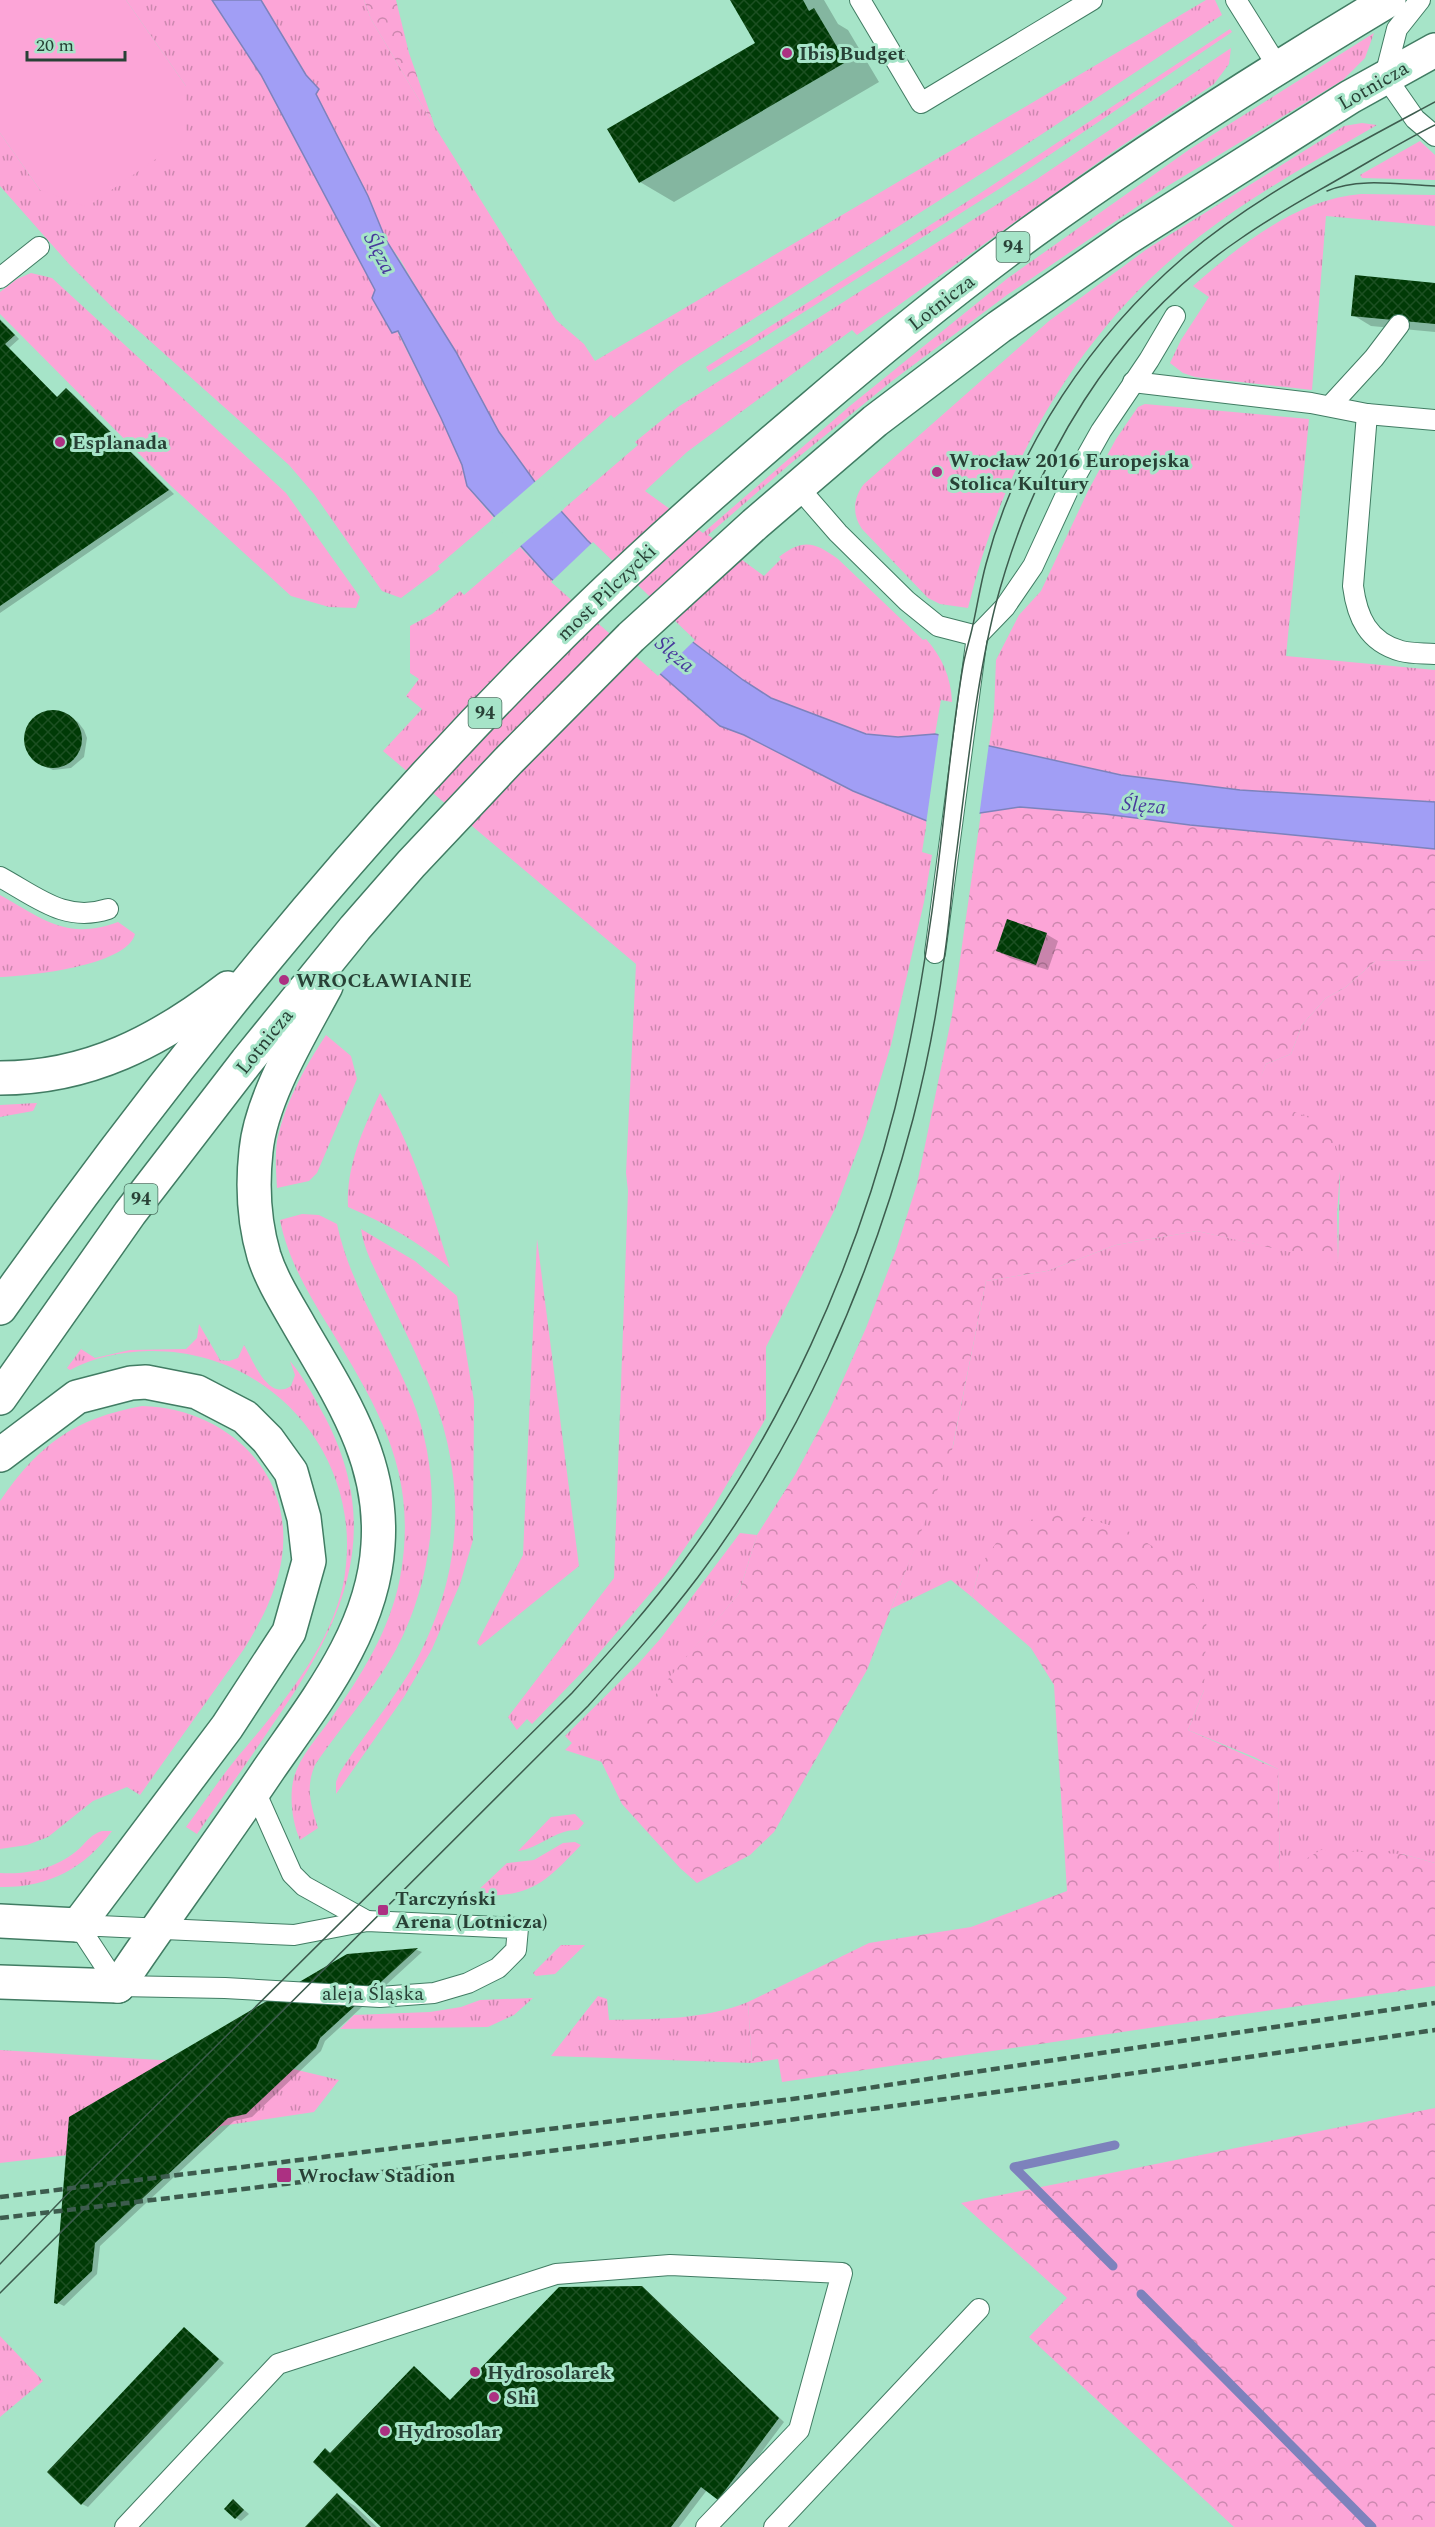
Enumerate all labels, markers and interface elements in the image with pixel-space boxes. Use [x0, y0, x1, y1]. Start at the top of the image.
scale bar [27, 24, 124, 62]
text: 20 m [36, 32, 74, 59]
place label: Ibis Budget [799, 39, 906, 69]
marker: Ibis Budget [780, 46, 794, 60]
street label: Lotnicza [1332, 53, 1415, 118]
water label: Ślęza [355, 227, 404, 281]
road number: 94 [996, 232, 1030, 262]
street label: Lotnicza [902, 267, 982, 338]
place label: Esplanada [72, 428, 168, 458]
marker: Esplanada [53, 435, 67, 449]
place label: Wrocław 2016 Europejska Stolica Kultury [949, 446, 1190, 499]
marker: Wrocław 2016 Europejska Stolica Kultury [930, 465, 944, 479]
street label: most Pilczycki [550, 537, 663, 648]
water label: Ślęza [647, 628, 702, 681]
road number: 94 [468, 698, 502, 728]
water label: Ślęza [1121, 788, 1167, 824]
place label: WROCŁAWIANIE [296, 966, 472, 996]
marker: WROCŁAWIANIE [277, 973, 291, 987]
street label: Lotnicza [229, 1002, 301, 1081]
road number: 94 [124, 1184, 158, 1214]
place label: Tarczyński Arena (Lotnicza) [395, 1884, 547, 1937]
marker: Tarczyński Arena (Lotnicza) [376, 1903, 390, 1917]
street label: aleja Śląska [322, 1979, 424, 2009]
place label: Wrocław Stadion [298, 2161, 455, 2191]
marker: Wrocław Stadion [275, 2166, 293, 2184]
place label: Hydrosolarek [487, 2358, 612, 2388]
marker: Hydrosolarek [468, 2365, 482, 2379]
place label: Shi [506, 2383, 536, 2413]
marker: Shi [487, 2390, 501, 2404]
place label: Hydrosolar [397, 2417, 500, 2447]
marker: Hydrosolar [378, 2424, 392, 2438]

